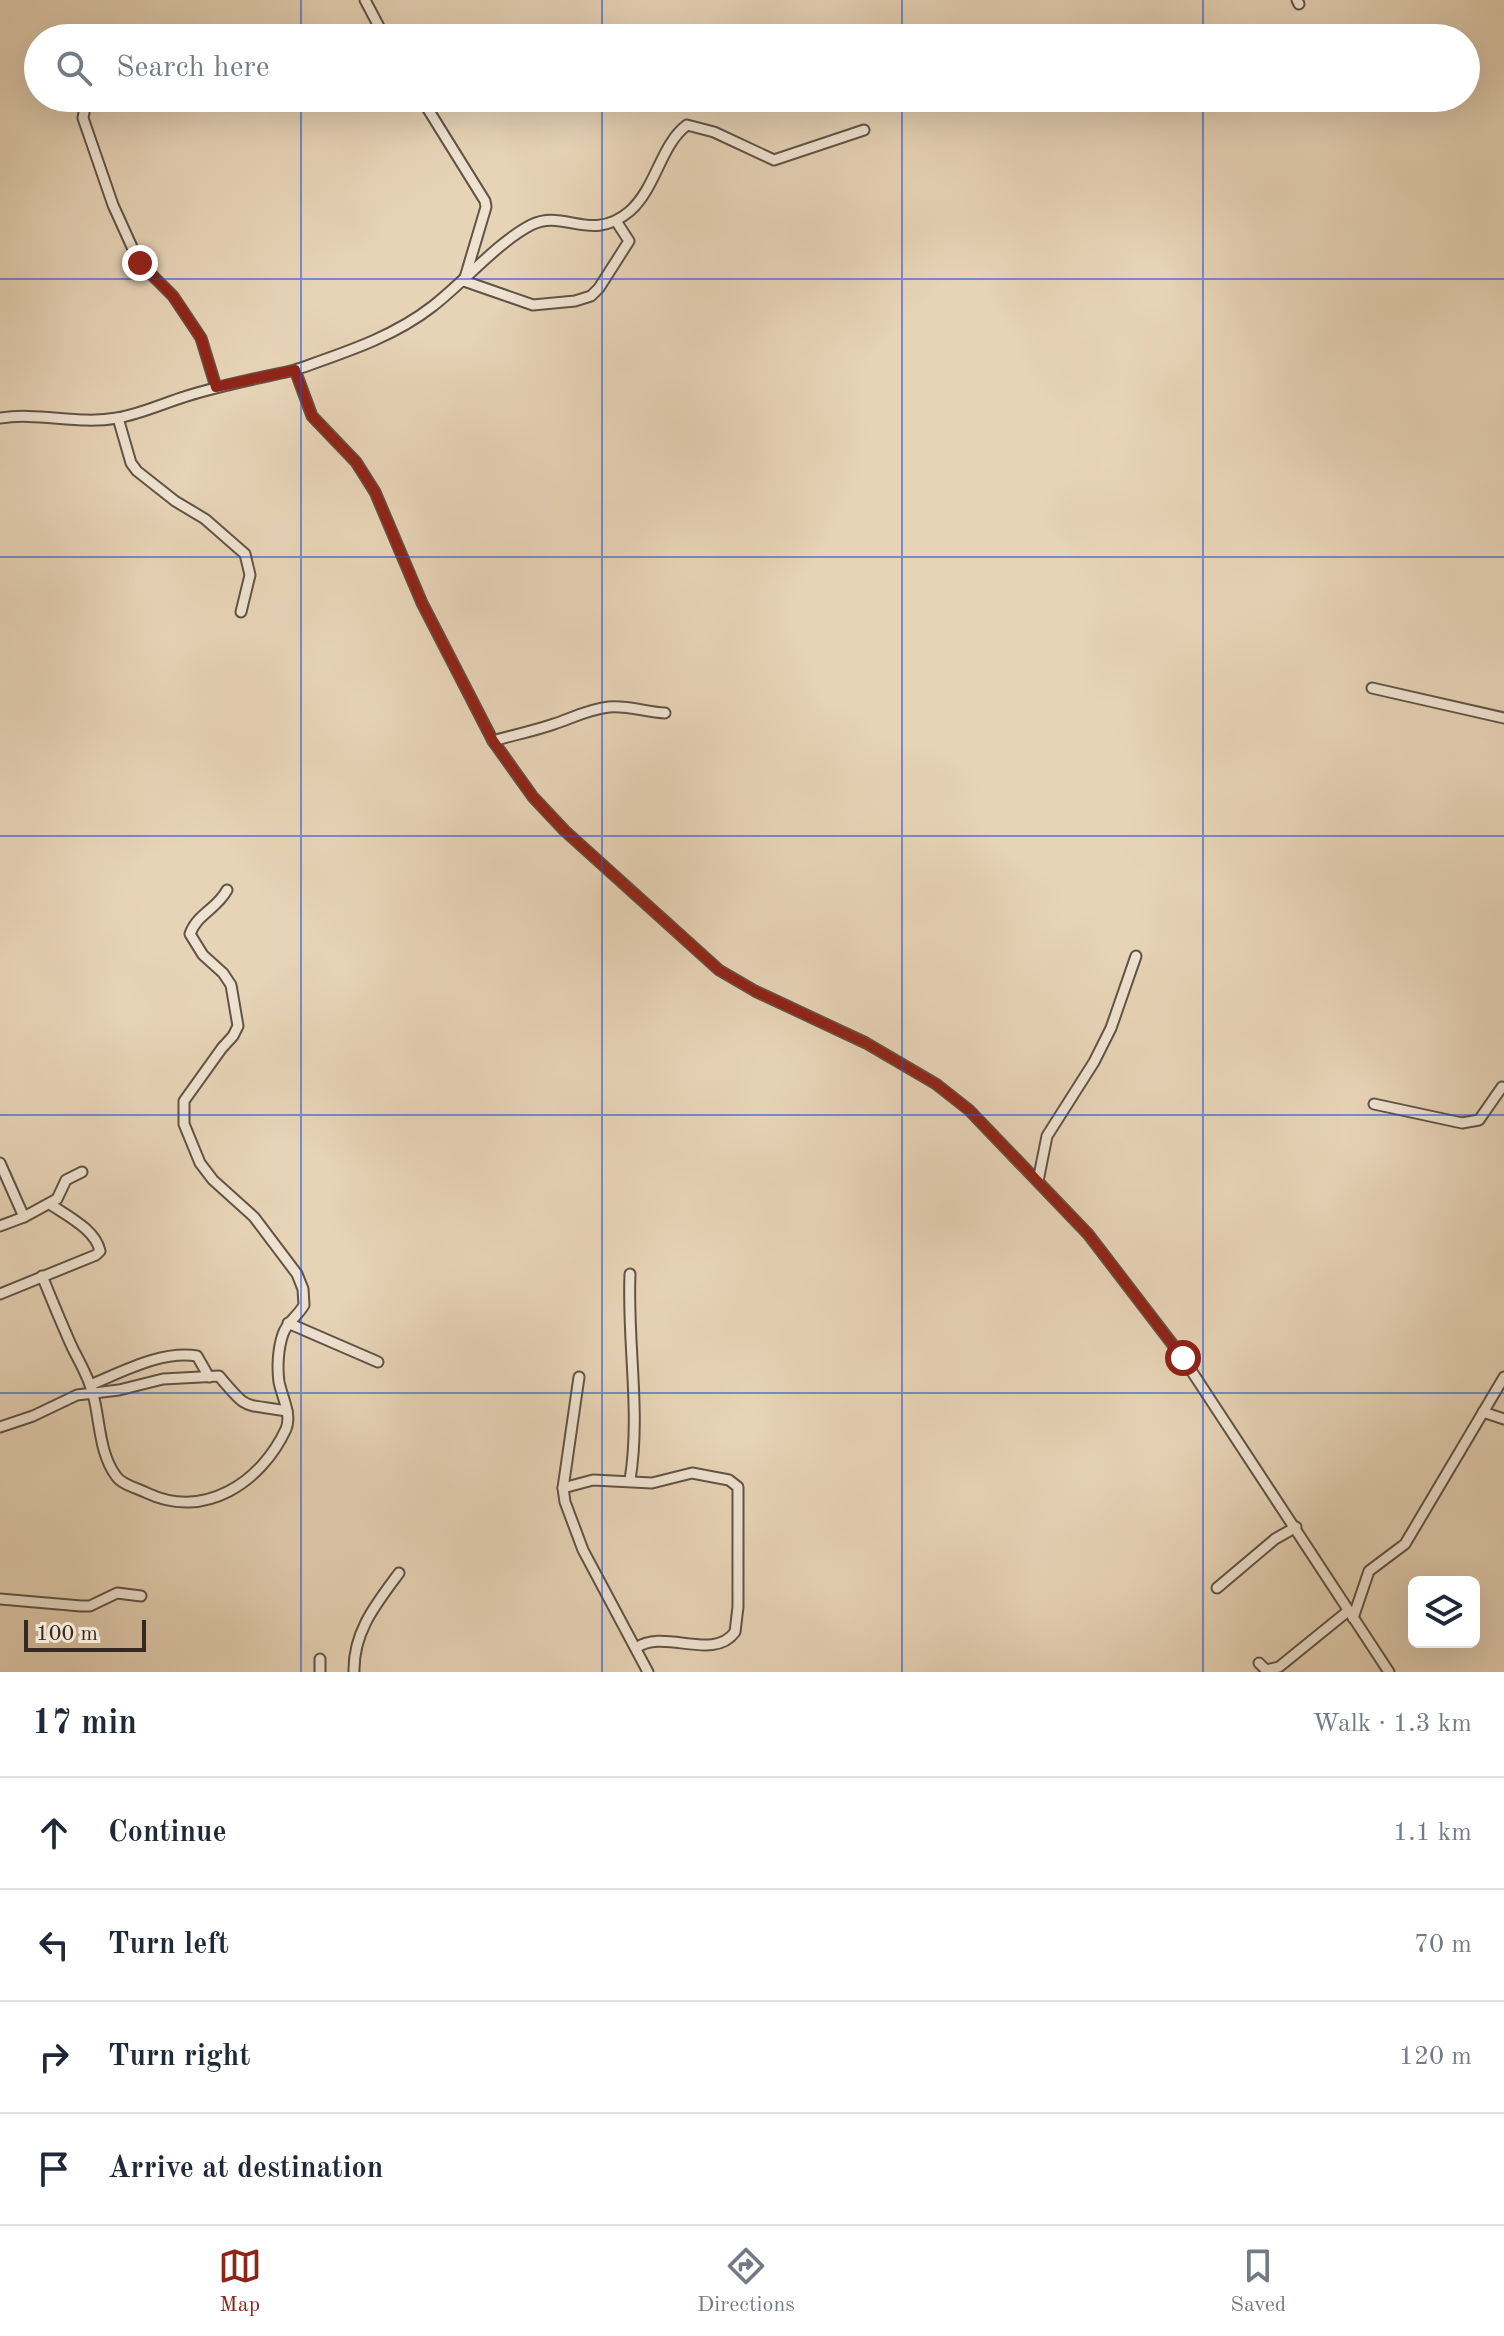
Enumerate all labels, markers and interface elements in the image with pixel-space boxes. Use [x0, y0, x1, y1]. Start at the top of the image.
search box [24, 24, 1480, 112]
icon: search [52, 46, 96, 90]
text: Search here [116, 53, 270, 83]
route end [122, 245, 158, 281]
route start [1165, 1340, 1201, 1376]
map controls [1408, 1576, 1480, 1648]
button: layers [1408, 1576, 1480, 1648]
scale bar [24, 1616, 146, 1652]
text: 100 m [36, 1623, 98, 1645]
text: 17 min [32, 1707, 137, 1741]
text: Walk · 1.3 km [1312, 1711, 1472, 1737]
icon: ahead [32, 1811, 76, 1855]
text: Continue [108, 1818, 227, 1848]
text: 1.1 km [1393, 1820, 1472, 1846]
icon: left [32, 1923, 76, 1967]
text: Turn left [108, 1930, 229, 1960]
text: 70 m [1414, 1932, 1472, 1958]
icon: right [32, 2035, 76, 2079]
text: Turn right [108, 2042, 250, 2072]
text: 120 m [1399, 2044, 1472, 2070]
icon: arrive [32, 2147, 76, 2191]
text: Arrive at destination [108, 2154, 383, 2184]
tab: Map [218, 2244, 262, 2319]
tab: Directions [697, 2244, 795, 2319]
tab: Saved [1230, 2244, 1286, 2319]

